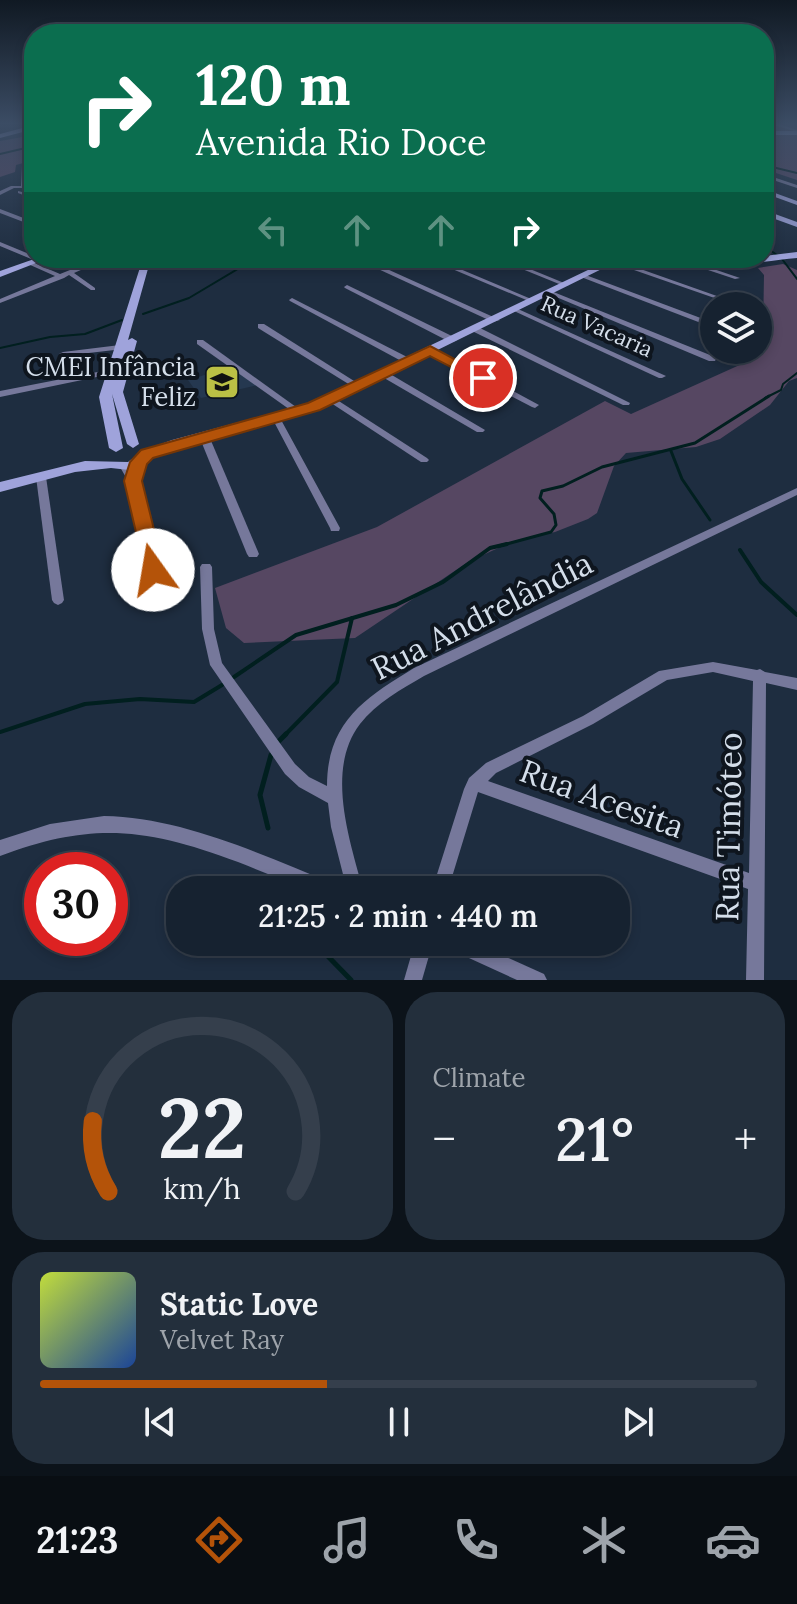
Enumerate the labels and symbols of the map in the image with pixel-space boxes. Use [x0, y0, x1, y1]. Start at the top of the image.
street label: Rua Vacaria [537, 289, 657, 363]
pin [449, 344, 517, 412]
place label: CMEI Infância Feliz [25, 350, 196, 413]
school or university icon: CMEI Infância Feliz [203, 363, 241, 401]
position arrow [111, 528, 195, 612]
street label: Rua Andrelândia [364, 542, 599, 689]
street label: Rua Timóteo [706, 732, 751, 922]
street label: Rua Acesita [515, 750, 690, 847]
speed limit sign: 30 [24, 852, 128, 956]

